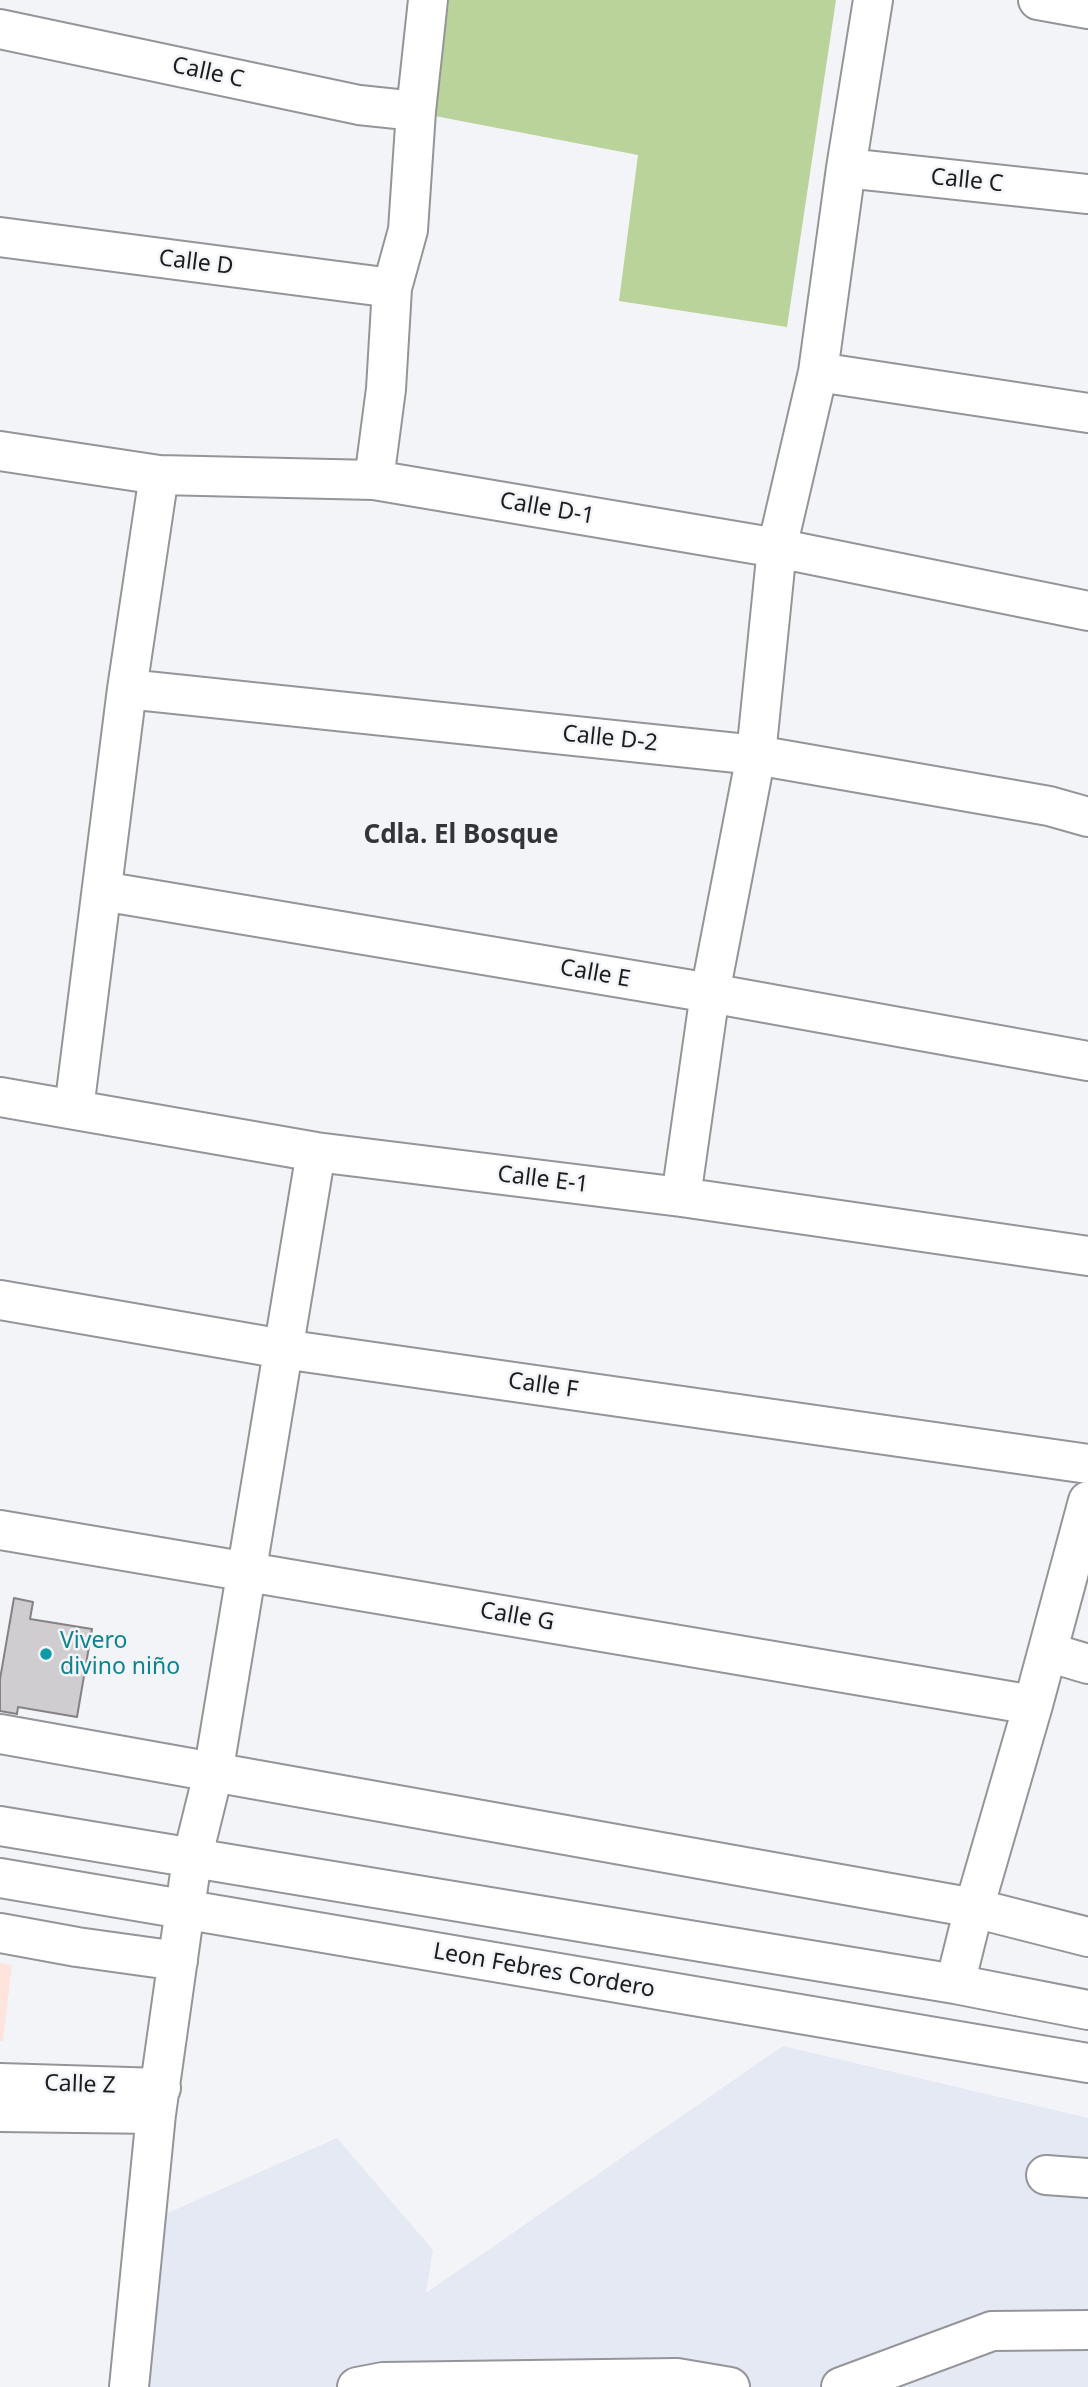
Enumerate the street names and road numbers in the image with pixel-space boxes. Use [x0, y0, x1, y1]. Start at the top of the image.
street label: Calle C [170, 52, 246, 94]
street label: Calle C [929, 163, 1005, 199]
street label: Calle D [157, 245, 235, 281]
street label: Calle D-1 [498, 487, 596, 531]
street label: Calle D-2 [561, 720, 659, 758]
street label: Calle E [558, 954, 632, 994]
street label: Calle E-1 [496, 1161, 590, 1199]
street label: Calle F [506, 1367, 580, 1405]
street label: Calle G [478, 1597, 556, 1637]
street label: Leon Febres Cordero [431, 1938, 657, 2004]
street label: Calle Z [44, 2070, 116, 2100]

